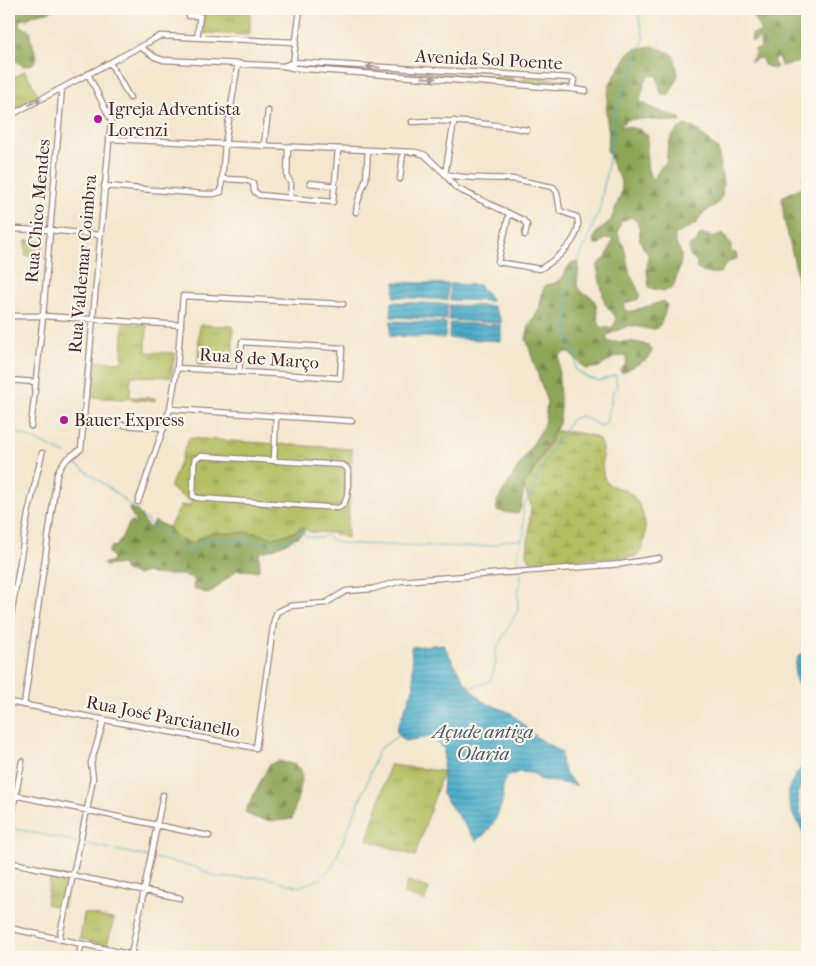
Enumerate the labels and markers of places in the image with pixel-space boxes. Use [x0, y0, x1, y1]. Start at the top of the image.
place label: Igreja Adventista Lorenzi [108, 99, 241, 141]
marker: Igreja Adventista Lorenzi [92, 113, 104, 125]
place label: Bauer Express [74, 410, 185, 431]
marker: Bauer Express [58, 414, 70, 426]

